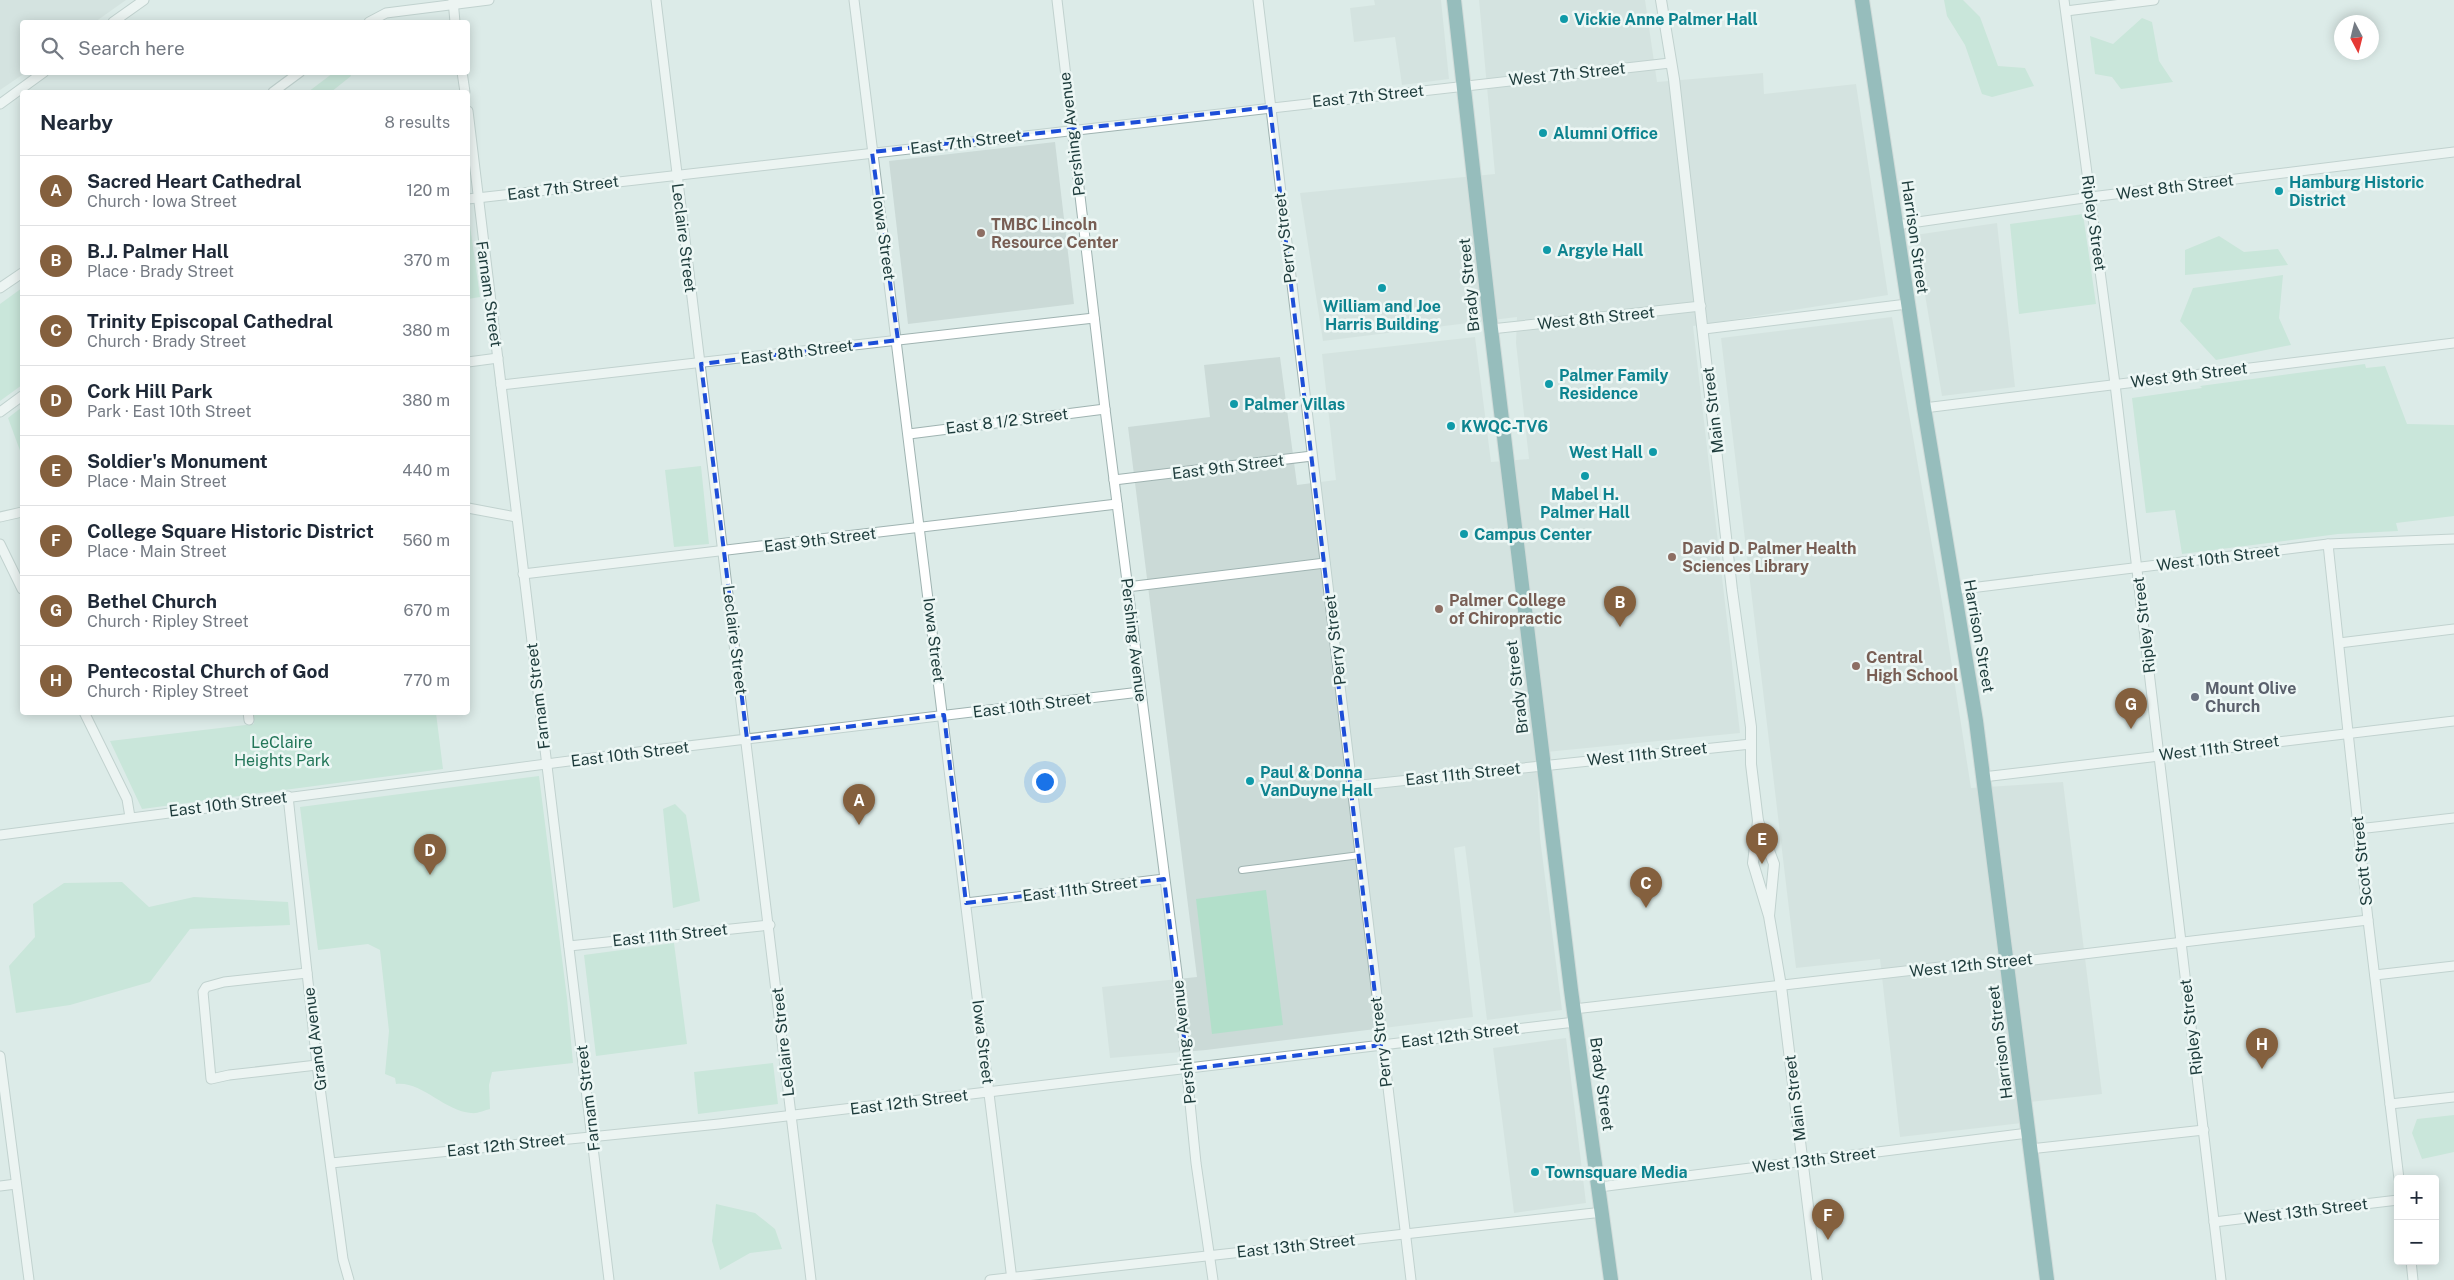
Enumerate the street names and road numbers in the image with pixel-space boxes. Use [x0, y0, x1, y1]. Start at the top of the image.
street label: West 7th Street [1508, 58, 1626, 90]
street label: Pershing Avenue [1055, 71, 1089, 197]
street label: East 7th Street [1311, 81, 1425, 111]
street label: East 7th Street [909, 126, 1023, 158]
street label: West 8th Street [2115, 170, 2235, 204]
street label: East 7th Street [506, 172, 620, 204]
street label: Ripley Street [2078, 174, 2110, 272]
street label: Harrison Street [1898, 179, 1932, 295]
street label: Leclaire Street [668, 182, 700, 294]
street label: Perry Street [1270, 192, 1300, 284]
street label: Iowa Street [869, 195, 899, 281]
street label: Brady Street [1455, 237, 1483, 333]
street label: Farnam Street [472, 240, 506, 348]
street label: West 8th Street [1536, 302, 1656, 334]
street label: East 8th Street [740, 336, 854, 368]
street label: West 9th Street [2129, 358, 2249, 392]
street label: Main Street [1698, 366, 1728, 454]
street label: East 8 1/2 Street [945, 404, 1069, 438]
street label: East 9th Street [1171, 451, 1285, 483]
street label: East 9th Street [763, 524, 877, 556]
street label: West 10th Street [2155, 541, 2281, 575]
street label: Ripley Street [2129, 576, 2159, 674]
street label: Pershing Avenue [1117, 577, 1151, 703]
street label: Harrison Street [1960, 578, 1998, 694]
street label: Leclaire Street [719, 584, 751, 696]
street label: Perry Street [1320, 594, 1350, 686]
street label: Iowa Street [919, 597, 949, 683]
street label: Brady Street [1502, 639, 1532, 735]
street label: Farnam Street [522, 642, 554, 750]
street label: East 10th Street [972, 688, 1092, 722]
street label: West 11th Street [2158, 731, 2280, 765]
street label: East 10th Street [570, 737, 690, 771]
street label: West 11th Street [1586, 738, 1708, 770]
street label: East 11th Street [1404, 759, 1522, 789]
street label: East 10th Street [168, 787, 288, 821]
street label: Scott Street [2348, 815, 2376, 907]
street label: East 11th Street [1021, 873, 1139, 905]
street label: East 11th Street [611, 920, 729, 950]
street label: West 12th Street [1909, 949, 2033, 981]
street label: Ripley Street [2176, 978, 2206, 1076]
street label: Pershing Avenue [1168, 979, 1200, 1105]
street label: Harrison Street [1984, 984, 2016, 1100]
street label: Grand Avenue [299, 986, 331, 1092]
street label: Leclaire Street [768, 986, 798, 1098]
street label: Perry Street [1366, 996, 1396, 1088]
street label: Iowa Street [968, 999, 998, 1085]
street label: East 12th Street [1400, 1018, 1520, 1052]
street label: Brady Street [1586, 1036, 1618, 1132]
street label: Farnam Street [572, 1044, 604, 1152]
street label: Main Street [1780, 1054, 1810, 1142]
street label: East 12th Street [849, 1085, 969, 1119]
street label: East 12th Street [446, 1129, 566, 1161]
street label: West 13th Street [1751, 1143, 1877, 1177]
street label: West 13th Street [2243, 1194, 2369, 1228]
street label: East 13th Street [1236, 1230, 1356, 1262]

